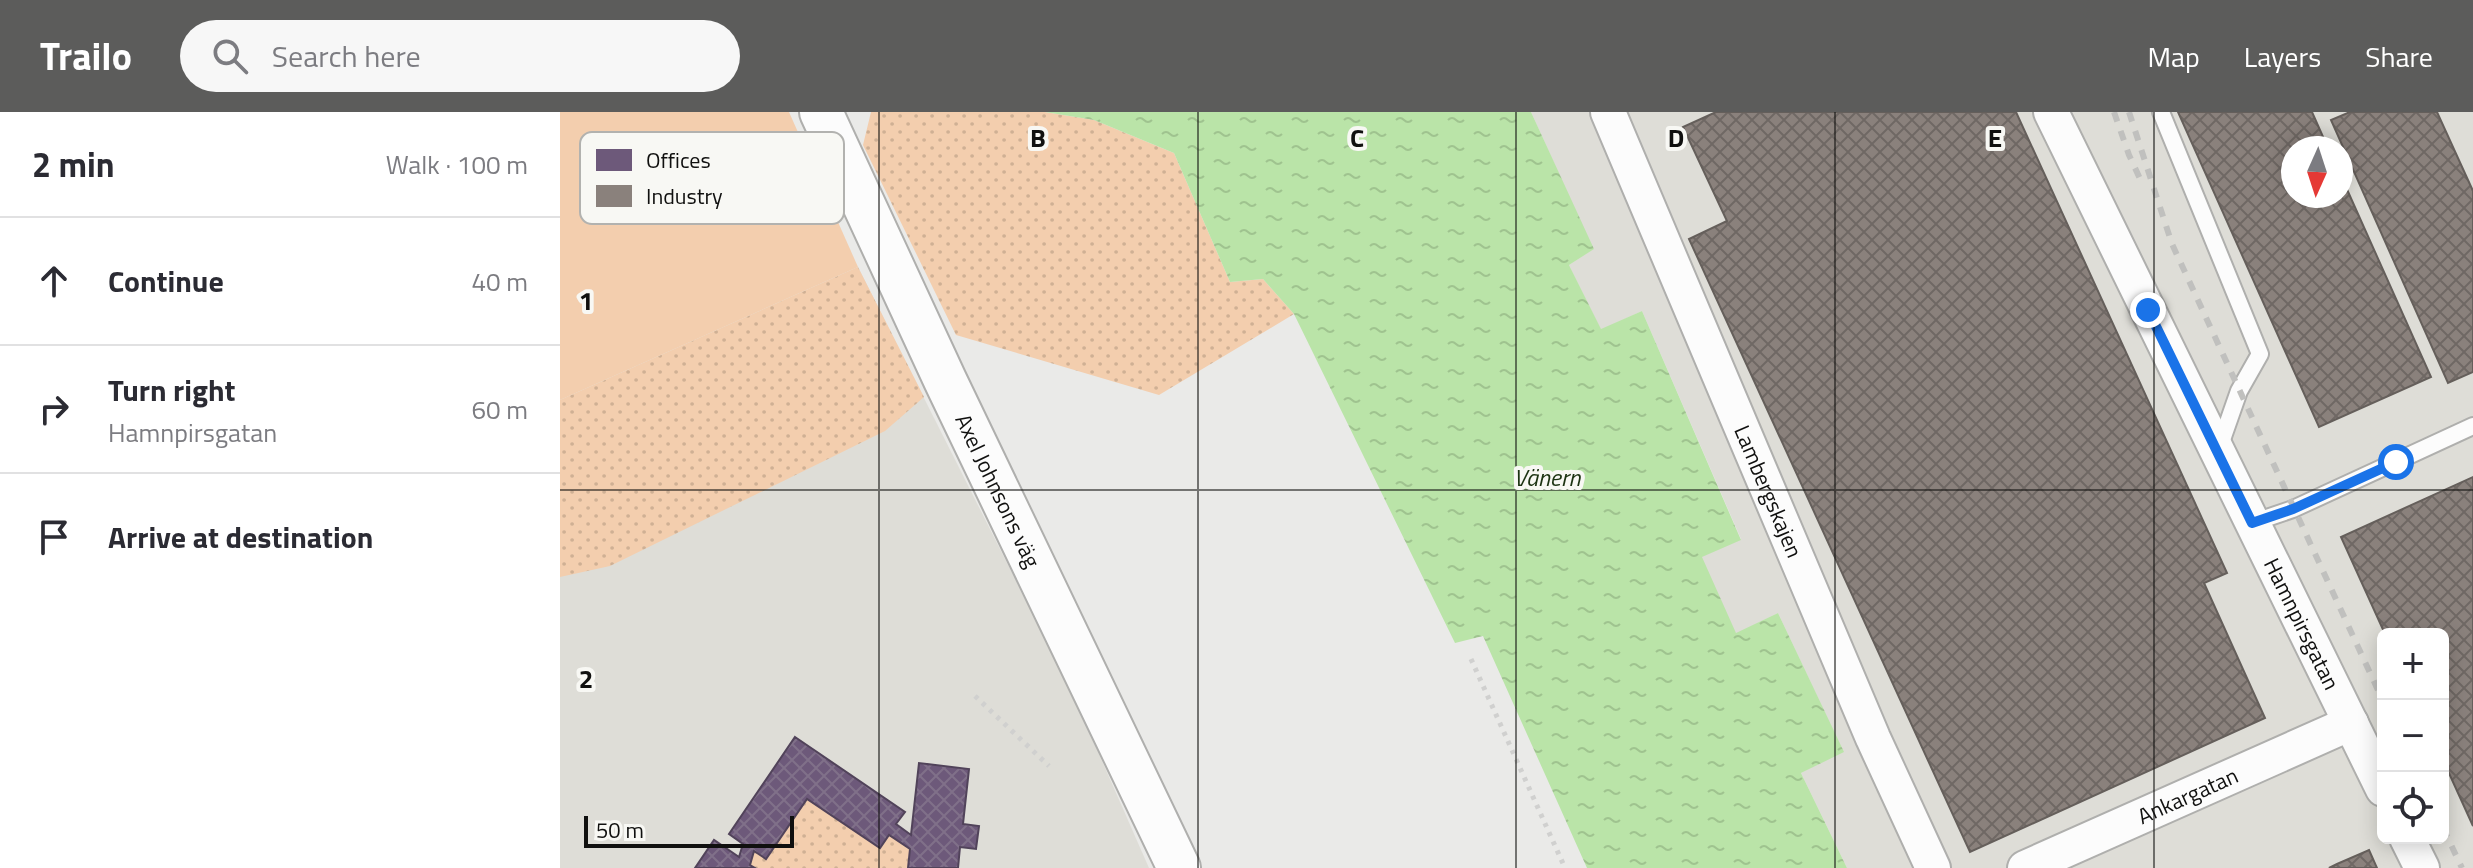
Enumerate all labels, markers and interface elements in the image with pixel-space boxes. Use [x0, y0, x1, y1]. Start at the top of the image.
search box [180, 20, 740, 92]
text: Trailo [40, 27, 132, 85]
text: Search here [272, 33, 421, 79]
icon: search [208, 34, 252, 78]
text: Map [2147, 35, 2200, 78]
text: Layers [2244, 35, 2321, 78]
text: Share [2365, 35, 2433, 78]
text: B [1030, 118, 1046, 157]
text: C [1350, 118, 1364, 157]
text: D [1668, 118, 1684, 157]
text: E [1988, 118, 2002, 157]
legend [580, 132, 844, 224]
north arrow [2281, 136, 2353, 208]
text: 2 min [32, 138, 115, 190]
text: Offices [646, 143, 711, 177]
text: Walk · 100 m [386, 145, 528, 184]
text: Industry [646, 179, 723, 213]
text: Continue [108, 258, 224, 304]
icon: ahead [32, 259, 76, 303]
text: 40 m [471, 262, 528, 301]
text: 1 [579, 281, 593, 320]
route end [2130, 292, 2166, 328]
text: Turn right [108, 367, 236, 413]
icon: right [32, 387, 76, 431]
text: 60 m [471, 390, 528, 429]
street label: Axel Johnsons väg [947, 408, 1049, 573]
text: Hamnpirsgatan [108, 413, 277, 452]
street label: Lambergskajen [1725, 420, 1812, 563]
route start [2378, 444, 2414, 480]
water label: Vänern [1514, 459, 1582, 495]
text: Arrive at destination [108, 514, 373, 560]
icon: arrive [32, 515, 76, 559]
street label: Hamnpirsgatan [2255, 552, 2349, 696]
map controls [2377, 628, 2449, 844]
button: + [2377, 628, 2449, 700]
text: 2 [579, 659, 593, 698]
button: − [2377, 700, 2449, 772]
street label: Ankargatan [2132, 758, 2243, 833]
button: locate [2377, 772, 2449, 844]
scale bar [584, 812, 794, 848]
text: 50 m [596, 813, 644, 847]

